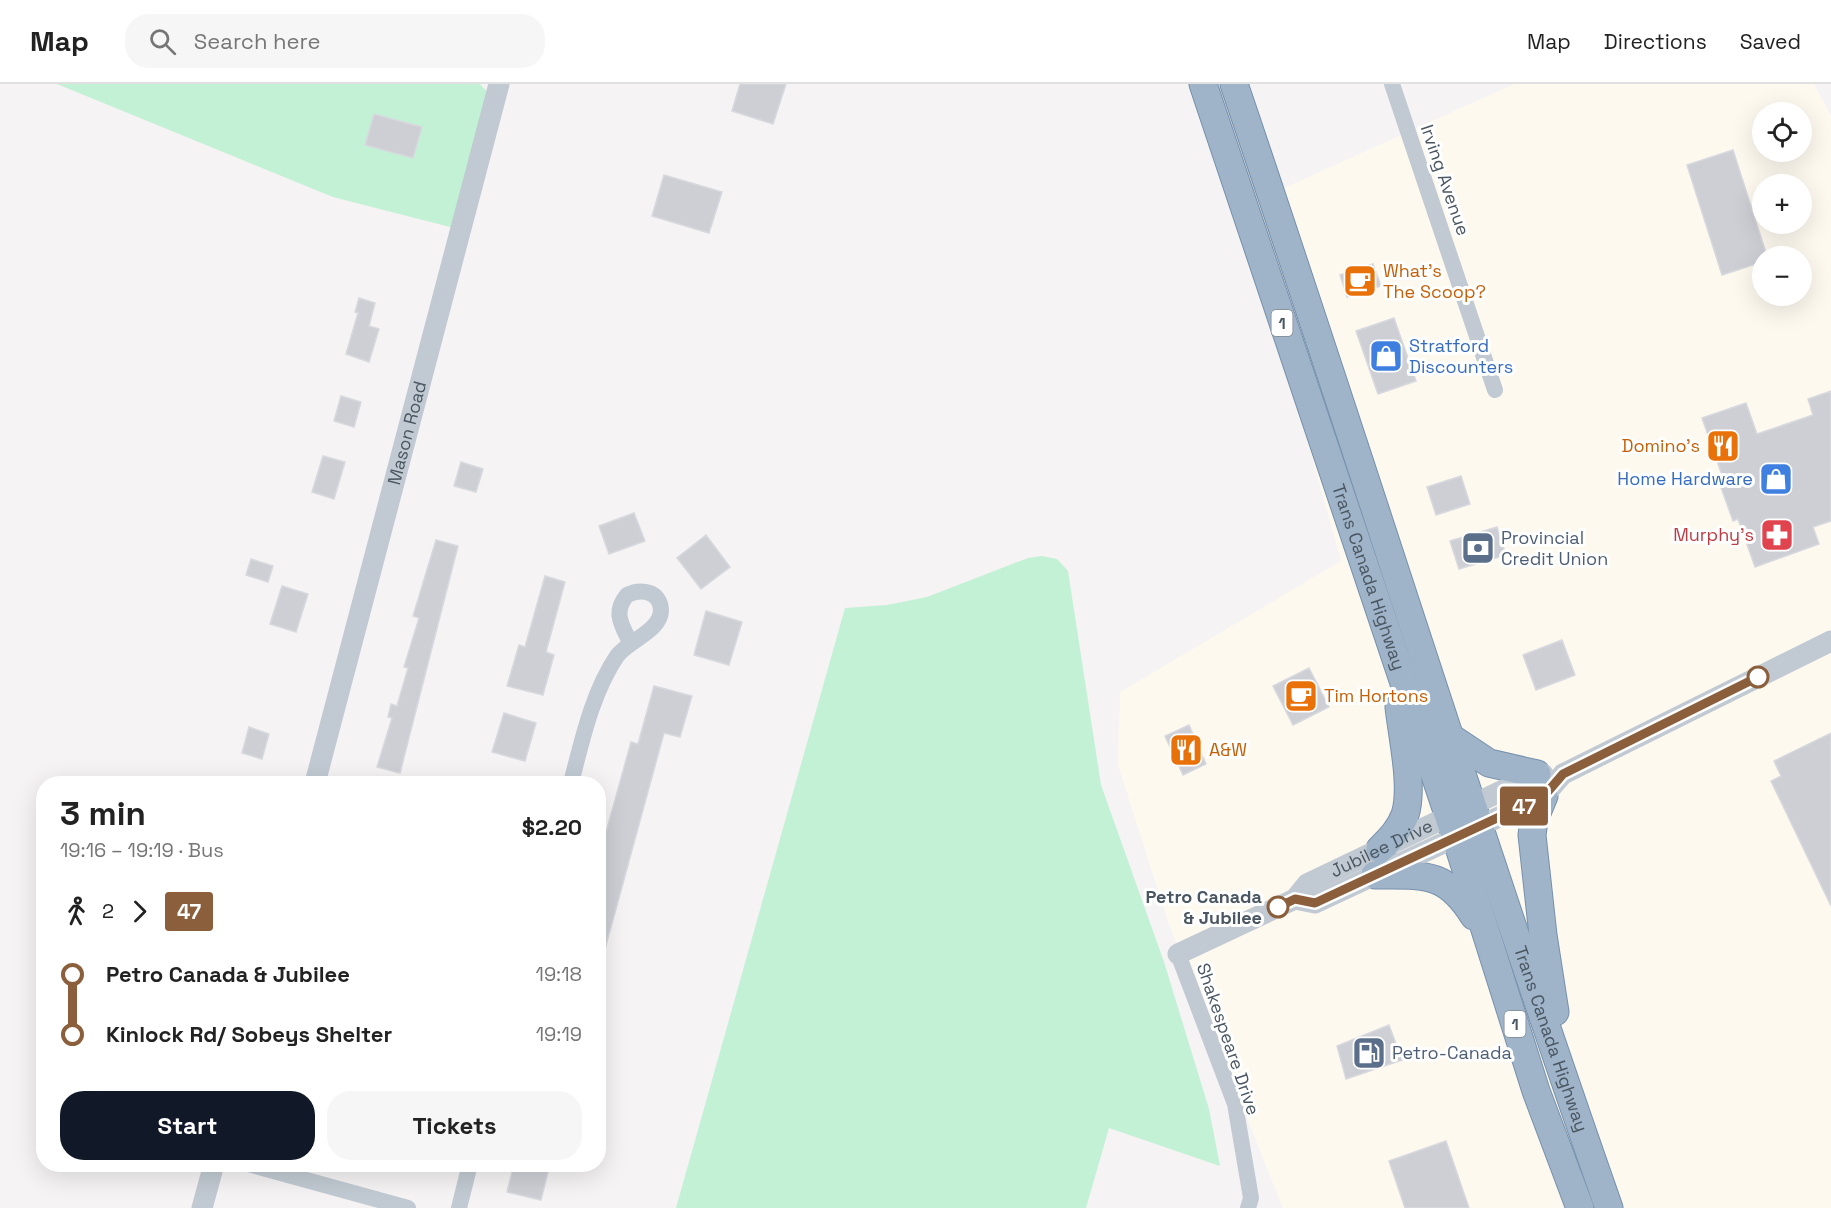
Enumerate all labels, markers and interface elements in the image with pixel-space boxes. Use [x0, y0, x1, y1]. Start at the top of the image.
search box [125, 14, 545, 68]
text: Map [30, 23, 89, 59]
icon: search [146, 25, 179, 58]
text: Search here [194, 27, 321, 55]
text: Map [1527, 28, 1571, 55]
text: Directions [1604, 28, 1707, 55]
text: Saved [1740, 28, 1801, 55]
map controls [1752, 102, 1812, 306]
button: locate [1752, 102, 1812, 162]
street label: Irving Avenue [1416, 121, 1475, 238]
button: + [1752, 174, 1812, 234]
button: − [1752, 246, 1812, 306]
place label: What's The Scoop? [1383, 259, 1486, 303]
cafe icon: What's The Scoop? [1342, 263, 1378, 299]
road number: 1 [1272, 310, 1292, 336]
place label: Stratford Discounters [1409, 334, 1513, 378]
shop icon: Stratford Discounters [1368, 338, 1404, 374]
street label: Mason Road [382, 378, 431, 487]
restaurant icon: Domino's [1705, 428, 1741, 464]
place label: Domino's [1622, 434, 1700, 457]
shop icon: Home Hardware [1758, 461, 1794, 497]
place label: Home Hardware [1617, 467, 1753, 490]
street label: Trans Canada Highway [1327, 481, 1411, 673]
pharmacy icon: Murphy’s [1759, 517, 1795, 553]
place label: Murphy’s [1673, 523, 1754, 546]
place label: Provincial Credit Union [1501, 526, 1608, 570]
bank icon: Provincial Credit Union [1460, 530, 1496, 566]
unlabelled marker [1747, 666, 1769, 688]
cafe icon: Tim Hortons [1283, 678, 1319, 714]
place label: Tim Hortons [1324, 684, 1428, 707]
restaurant icon: A&W [1168, 732, 1204, 768]
place label: A&W [1209, 738, 1247, 761]
line badge: 47 [1497, 786, 1551, 826]
text: 3 min [60, 793, 146, 835]
text: 47 [1512, 793, 1536, 820]
text: $2.20 [522, 813, 582, 841]
street label: Jubilee Drive [1326, 814, 1436, 882]
text: 19:16 – 19:19 · Bus [60, 837, 224, 863]
place label: Petro Canada & Jubilee [1145, 885, 1263, 929]
icon: walk [60, 895, 93, 928]
icon: forward [123, 895, 156, 928]
marker: Petro Canada & Jubilee [1267, 896, 1289, 918]
text: 2 [102, 898, 114, 924]
text: 47 [177, 898, 201, 925]
street label: Trans Canada Highway [1509, 943, 1594, 1135]
text: Petro Canada & Jubilee [106, 960, 350, 988]
street label: Shakespeare Drive [1192, 960, 1265, 1118]
text: 19:18 [536, 961, 582, 987]
road number: 1 [1504, 1011, 1526, 1037]
text: Kinlock Rd/ Sobeys Shelter [106, 1020, 392, 1048]
text: 19:19 [536, 1021, 582, 1047]
fuel station icon: Petro-Canada [1351, 1035, 1387, 1071]
place label: Petro-Canada [1392, 1041, 1512, 1064]
button: Start [60, 1091, 315, 1160]
button: Tickets [327, 1091, 582, 1160]

